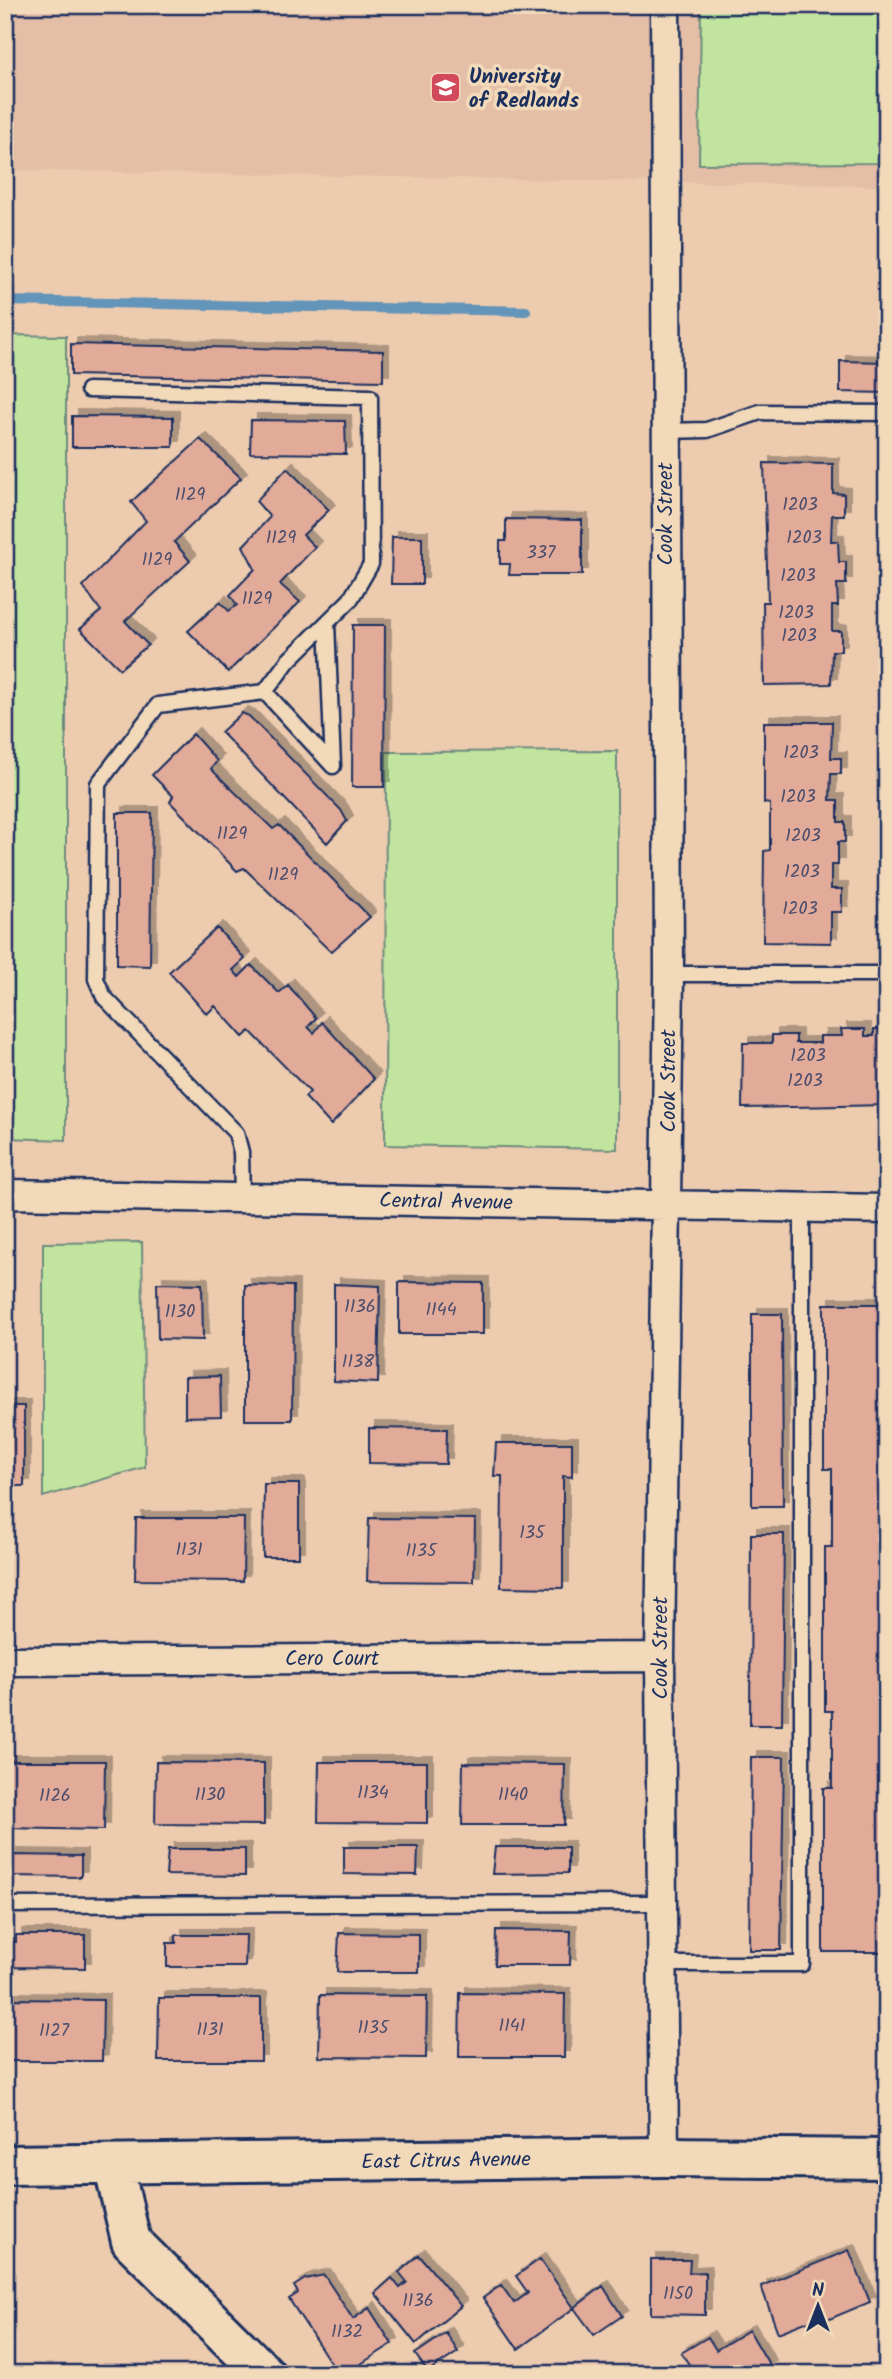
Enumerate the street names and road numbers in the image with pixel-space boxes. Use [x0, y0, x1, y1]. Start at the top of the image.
street label: Cook Street [650, 462, 683, 566]
street label: Cook Street [653, 1029, 686, 1133]
street label: Central Avenue [379, 1185, 514, 1220]
street label: Cook Street [645, 1596, 678, 1700]
street label: Cero Court [285, 1643, 380, 1676]
street label: East Citrus Avenue [361, 2144, 532, 2179]

